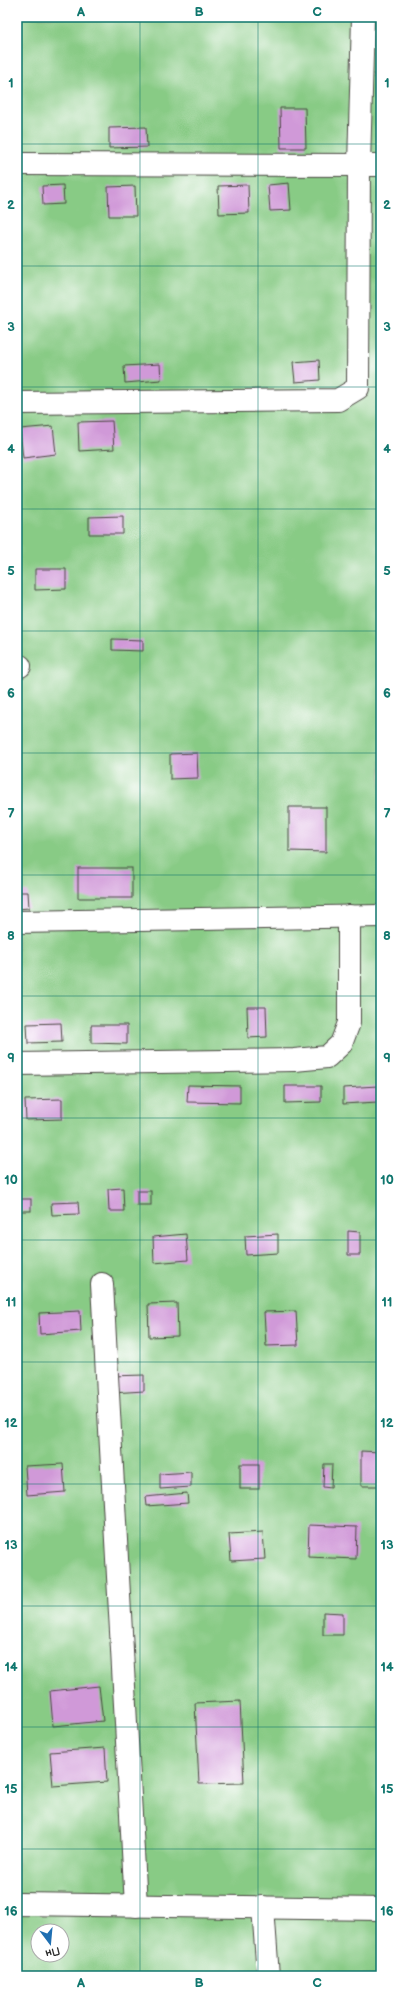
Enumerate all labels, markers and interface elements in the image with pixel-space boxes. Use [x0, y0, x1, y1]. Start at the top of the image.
text: A [76, 4, 85, 20]
text: B [194, 4, 204, 20]
text: C [312, 4, 322, 20]
text: 1 [8, 75, 14, 91]
text: 1 [384, 75, 390, 91]
text: 2 [7, 197, 15, 213]
text: 2 [383, 197, 391, 213]
text: 3 [7, 319, 15, 335]
text: 3 [383, 319, 391, 335]
text: 4 [7, 441, 15, 457]
text: 4 [383, 441, 391, 457]
text: 5 [7, 563, 15, 579]
text: 5 [383, 563, 391, 579]
text: 6 [7, 685, 15, 701]
text: 6 [383, 685, 391, 701]
text: 7 [7, 806, 15, 822]
text: 7 [383, 806, 391, 822]
text: 8 [7, 928, 15, 944]
text: 8 [383, 928, 391, 944]
text: 9 [7, 1050, 15, 1066]
text: 9 [383, 1050, 391, 1066]
text: 10 [4, 1172, 18, 1188]
text: 10 [380, 1172, 394, 1188]
text: 11 [6, 1294, 16, 1310]
text: 11 [382, 1294, 392, 1310]
text: 12 [4, 1415, 18, 1431]
text: 12 [380, 1415, 394, 1431]
text: 13 [4, 1537, 18, 1553]
text: 13 [380, 1537, 394, 1553]
text: 14 [4, 1659, 18, 1675]
text: 14 [380, 1659, 394, 1675]
text: 15 [5, 1781, 18, 1797]
text: 15 [381, 1781, 394, 1797]
text: 16 [4, 1903, 18, 1919]
text: 16 [380, 1903, 394, 1919]
north arrow [30, 1923, 70, 1963]
text: Пн [44, 1944, 61, 1960]
text: A [76, 1975, 85, 1991]
text: B [194, 1975, 204, 1991]
text: C [312, 1975, 322, 1991]

